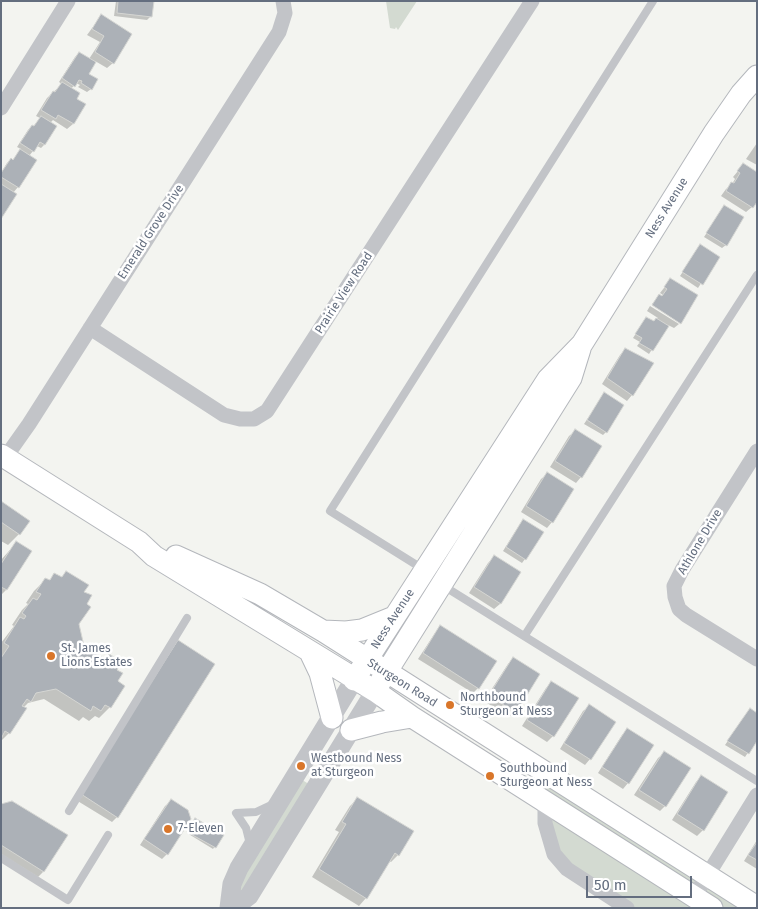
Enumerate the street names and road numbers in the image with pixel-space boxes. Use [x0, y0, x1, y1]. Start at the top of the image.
street label: Ness Avenue [643, 175, 691, 241]
street label: Emerald Grove Drive [115, 182, 187, 282]
street label: Prairie View Road [312, 249, 376, 337]
street label: Athlone Drive [675, 507, 725, 577]
street label: Ness Avenue [368, 586, 418, 652]
street label: Sturgeon Road [364, 656, 440, 710]

